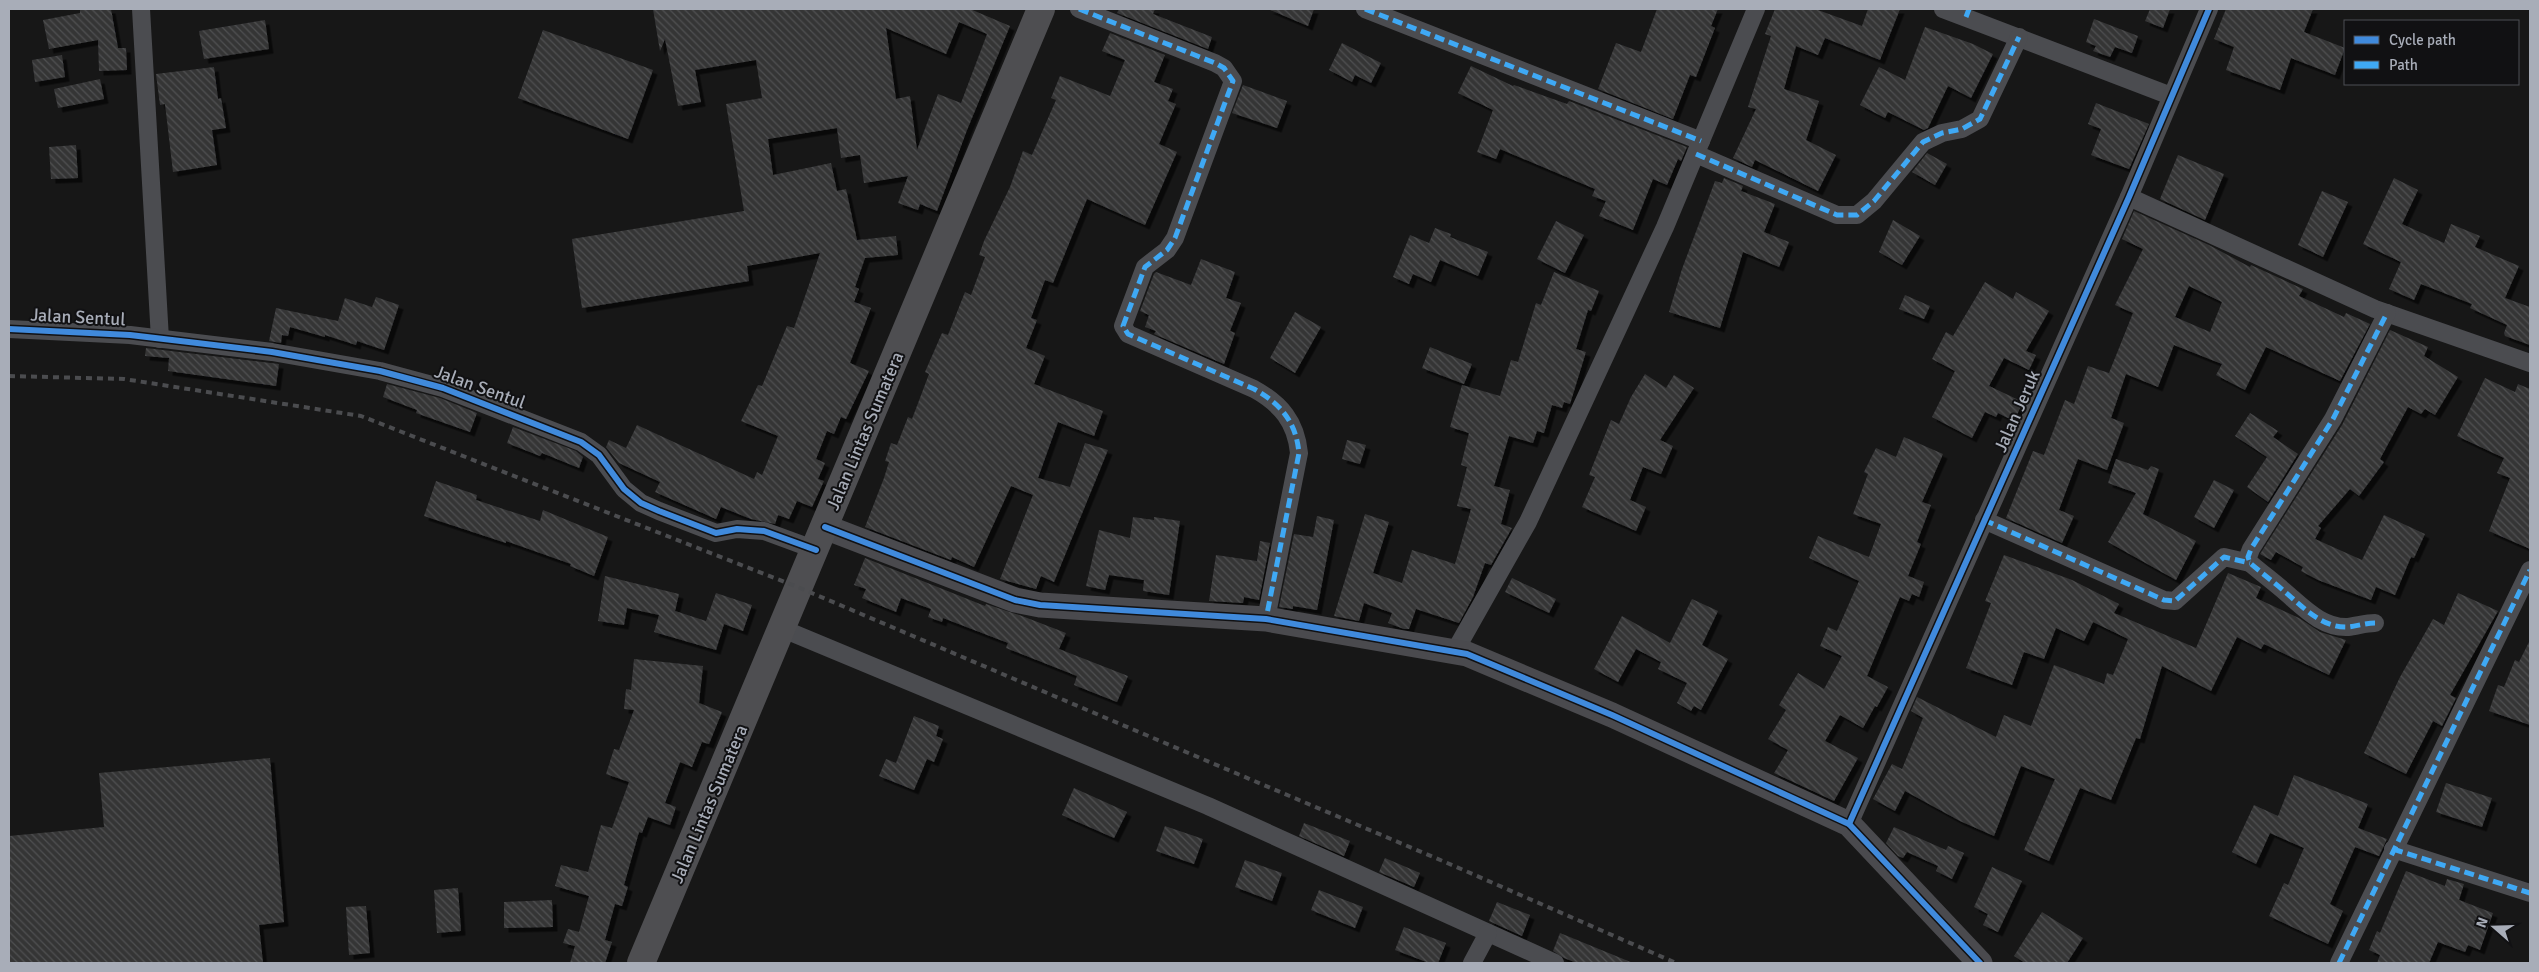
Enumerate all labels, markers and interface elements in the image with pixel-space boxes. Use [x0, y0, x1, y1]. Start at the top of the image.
legend [2344, 20, 2519, 85]
text: Cycle path [2389, 31, 2456, 49]
text: Path [2389, 56, 2418, 74]
street label: Jalan Sentul [30, 304, 126, 330]
street label: Jalan Lintas Sumatera [822, 349, 908, 513]
street label: Jalan Sentul [432, 360, 528, 414]
street label: Jalan Jeruk [1989, 367, 2045, 455]
street label: Jalan Lintas Sumatera [666, 722, 752, 886]
north arrow [2469, 902, 2519, 952]
text: N [2473, 915, 2492, 930]

